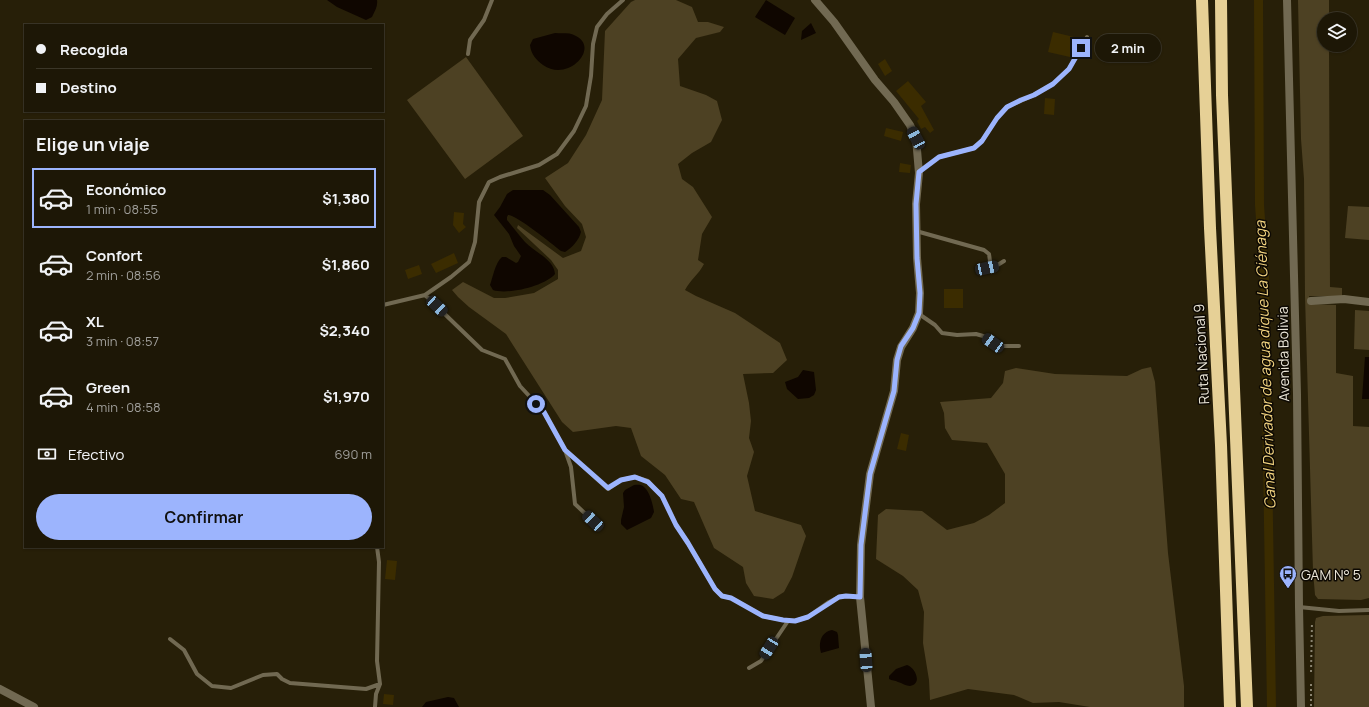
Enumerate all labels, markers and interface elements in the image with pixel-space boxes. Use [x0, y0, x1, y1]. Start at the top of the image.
map controls [1317, 12, 1357, 52]
button: layers [1317, 12, 1357, 52]
callout: 2 min [1095, 34, 1161, 62]
text: Recogida [60, 39, 128, 60]
route end [1072, 39, 1090, 57]
text: 2 min [1111, 39, 1145, 57]
text: Destino [60, 77, 117, 98]
car [905, 125, 927, 151]
text: Elige un viaje [36, 132, 150, 156]
text: Económico [86, 179, 166, 200]
icon: car [38, 180, 74, 216]
text: $1,380 [322, 188, 370, 209]
text: 1 min · 08:55 [86, 200, 158, 218]
water label: Canal Derivador de agua dique La Ciénaga [1249, 220, 1281, 510]
text: Confort [86, 245, 143, 266]
icon: car [38, 246, 74, 282]
text: $1,860 [322, 254, 370, 275]
car [974, 260, 1000, 276]
text: 2 min · 08:56 [86, 266, 161, 284]
car [424, 293, 450, 319]
street label: Ruta Nacional 9 [1189, 303, 1213, 405]
street label: Avenida Bolivia [1273, 306, 1293, 402]
text: XL [86, 311, 104, 332]
icon: car [38, 312, 74, 348]
text: $2,340 [319, 320, 370, 341]
car [980, 331, 1006, 355]
text: 3 min · 08:57 [86, 332, 159, 350]
text: Green [86, 377, 130, 398]
icon: car [38, 378, 74, 414]
text: $1,970 [323, 386, 370, 407]
route start [527, 395, 545, 413]
text: 4 min · 08:58 [86, 398, 161, 416]
icon: cash [36, 443, 58, 465]
text: Efectivo [68, 444, 124, 465]
text: 690 m [334, 445, 372, 463]
button: Confirmar [36, 494, 372, 540]
car [580, 508, 606, 534]
bus stop icon: GAM N° 5 [1278, 564, 1298, 589]
place label: GAM N° 5 [1301, 565, 1361, 584]
car [758, 635, 780, 661]
car [859, 648, 873, 672]

